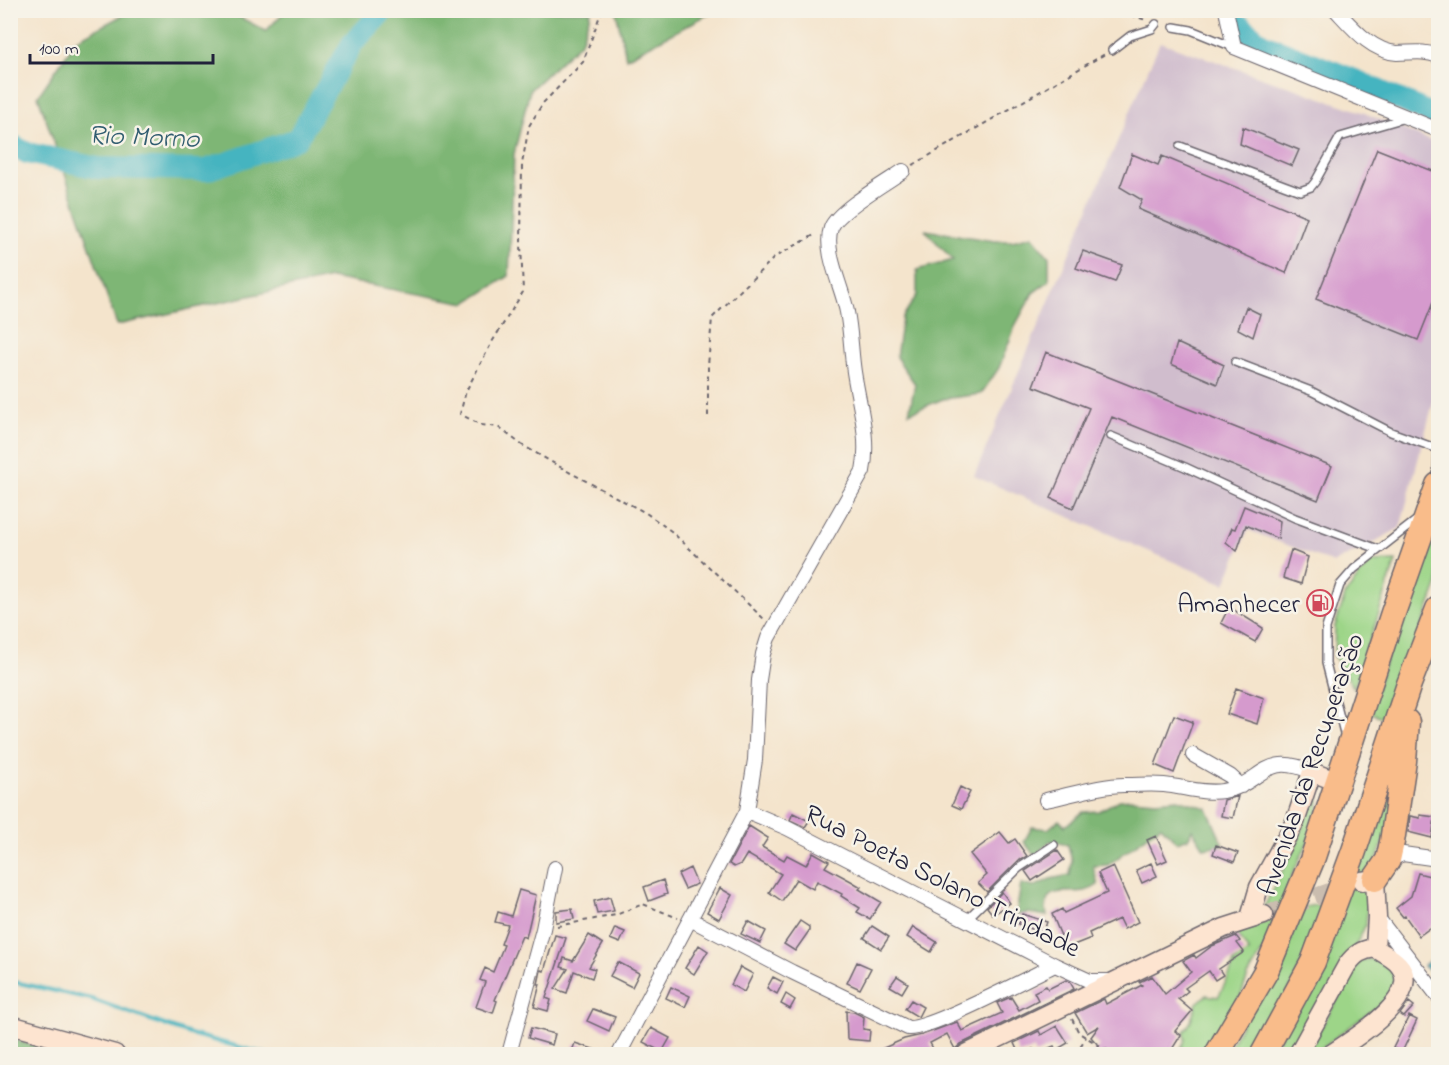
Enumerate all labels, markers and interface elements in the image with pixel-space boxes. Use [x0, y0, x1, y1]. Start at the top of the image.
scale bar [30, 27, 213, 65]
text: 100 m [39, 37, 79, 63]
water label: Rio Morno [88, 116, 201, 161]
place label: Amanhecer [1177, 586, 1301, 625]
fuel station icon: Amanhecer [1305, 588, 1335, 618]
street label: Avenida da Recuperação [1249, 628, 1376, 901]
street label: Rua Poeta Solano Trindade [797, 796, 1087, 969]

